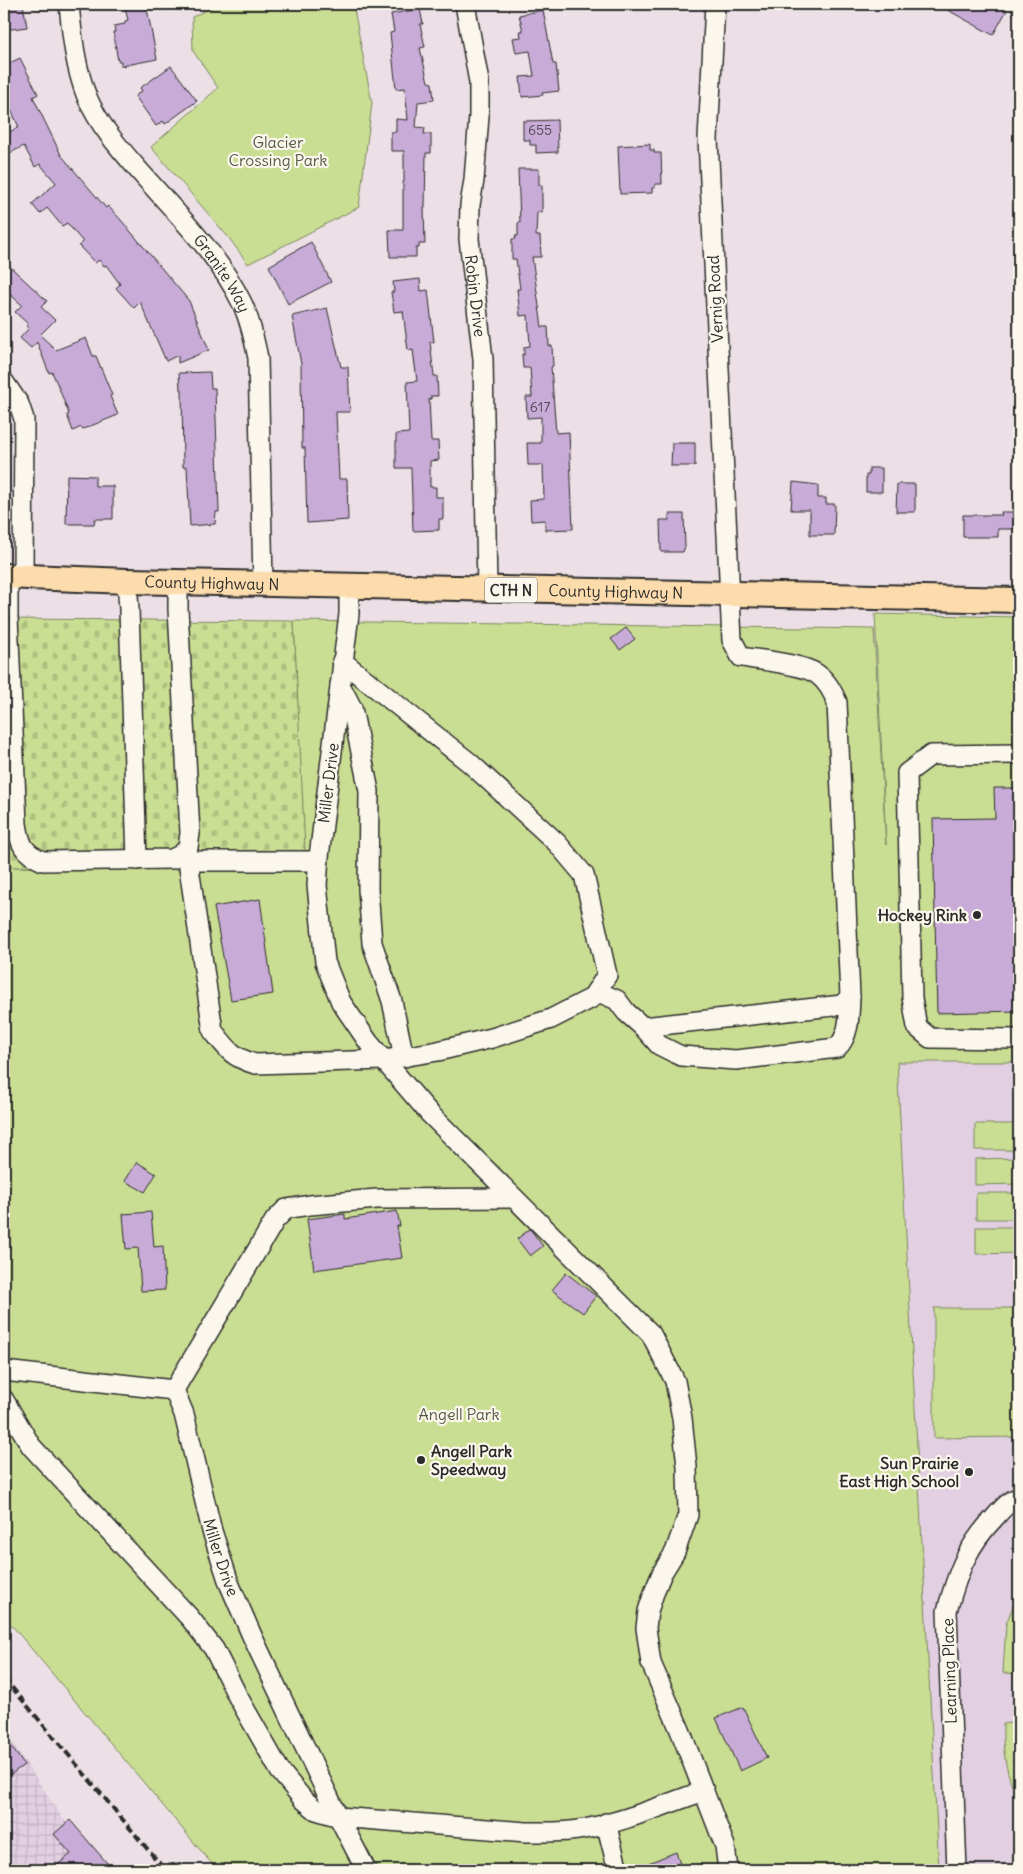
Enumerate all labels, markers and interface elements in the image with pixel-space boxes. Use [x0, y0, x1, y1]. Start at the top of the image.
house number: 655 [528, 121, 552, 139]
park label: Glacier Crossing Park [228, 132, 328, 170]
street label: Granite Way [189, 230, 255, 315]
street label: Robin Drive [461, 254, 490, 338]
street label: Vernig Road [703, 255, 727, 343]
house number: 617 [530, 398, 550, 416]
street label: County Highway N [144, 571, 280, 594]
road number: CTH N [485, 578, 537, 602]
street label: County Highway N [548, 580, 683, 603]
street label: Miller Drive [313, 742, 343, 824]
place label: Hockey Rink [878, 905, 967, 926]
marker: Hockey Rink [971, 909, 983, 921]
park label: Angell Park [418, 1404, 500, 1424]
place label: Angell Park Speedway [431, 1441, 512, 1480]
place label: Sun Prairie East High School [839, 1453, 959, 1492]
marker: Angell Park Speedway [415, 1454, 427, 1466]
marker: Sun Prairie East High School [963, 1466, 975, 1478]
street label: Miller Drive [199, 1516, 243, 1599]
street label: Learning Place [937, 1618, 961, 1724]

